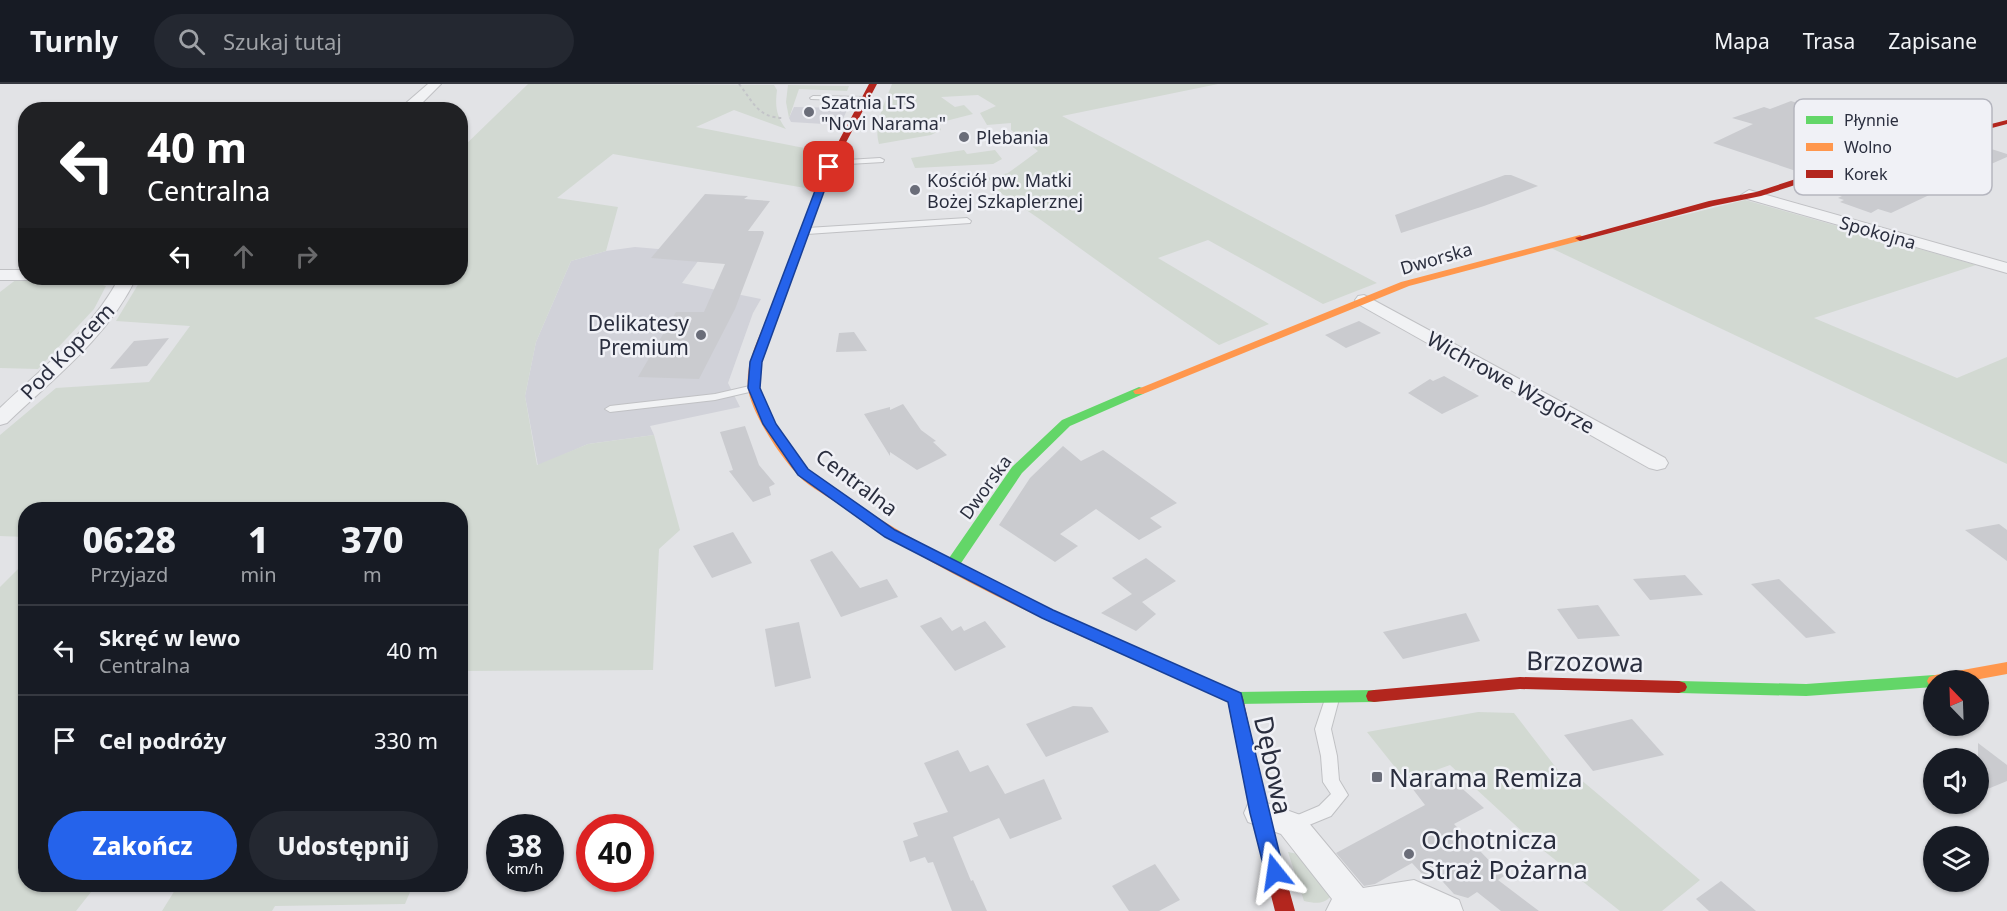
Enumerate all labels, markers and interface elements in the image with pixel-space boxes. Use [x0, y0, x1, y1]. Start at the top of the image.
search box [154, 14, 574, 68]
text: Turnly [30, 22, 118, 60]
icon: search [175, 25, 208, 58]
text: Szukaj tutaj [223, 26, 342, 56]
text: Mapa [1714, 27, 1770, 55]
text: Trasa [1803, 27, 1855, 55]
text: Zapisane [1888, 27, 1977, 55]
place label: Szatnia LTS "Novi Narama" [821, 90, 946, 135]
legend [1794, 99, 1992, 195]
marker: Szatnia LTS "Novi Narama" [802, 105, 816, 119]
text: Płynnie [1844, 109, 1899, 131]
text: 40 m [147, 118, 247, 175]
place label: Plebania [976, 125, 1049, 149]
icon: left [48, 126, 126, 204]
marker: Plebania [957, 130, 971, 144]
text: Wolno [1844, 136, 1892, 158]
pin [803, 141, 854, 192]
icon: arrive [812, 150, 845, 183]
text: Korek [1844, 163, 1888, 185]
place label: Kościół pw. Matki Bożej Szkaplerznej [927, 168, 1083, 213]
text: Centralna [147, 172, 270, 209]
marker: Kościół pw. Matki Bożej Szkaplerznej [908, 183, 922, 197]
street label: Spokojna [1837, 210, 1919, 254]
street label: Dworska [1397, 236, 1475, 280]
icon: left [164, 240, 197, 273]
icon: ahead [227, 240, 260, 273]
icon: right [290, 240, 323, 273]
street label: Pod Kopcem [14, 297, 120, 405]
place label: Delikatesy Premium [588, 309, 689, 361]
street label: Wichrowe Wzgórze [1422, 324, 1600, 440]
marker: Delikatesy Premium [694, 328, 708, 342]
street label: Centralna [810, 442, 904, 522]
street label: Dworska [954, 450, 1016, 524]
text: 06:28 [82, 515, 176, 564]
text: 1 [248, 515, 269, 564]
text: 370 [341, 515, 404, 564]
text: Przyjazd [90, 561, 168, 588]
text: min [240, 561, 277, 588]
text: m [363, 561, 382, 588]
text: Skręć w lewo [99, 622, 241, 652]
icon: left [48, 634, 81, 667]
text: 40 m [387, 635, 438, 665]
street label: Brzozowa [1526, 642, 1644, 680]
text: Centralna [99, 652, 190, 679]
north arrow [1923, 670, 1989, 736]
map controls [1923, 670, 1989, 892]
street label: Dębowa [1246, 712, 1302, 818]
icon: arrive [48, 724, 81, 757]
text: Cel podróży [99, 725, 226, 755]
text: 330 m [374, 725, 438, 755]
button: sound [1923, 748, 1989, 814]
place label: Narama Remiza [1389, 759, 1582, 795]
marker: Narama Remiza [1370, 770, 1384, 784]
button: Zakończ [48, 811, 237, 880]
button: Udostępnij [249, 811, 438, 880]
speed limit sign: 40 [576, 814, 654, 892]
place label: Ochotnicza Straż Pożarna [1421, 821, 1588, 887]
text: 38 [508, 825, 542, 866]
button: layers [1923, 826, 1989, 892]
position arrow [1243, 840, 1307, 904]
marker: Ochotnicza Straż Pożarna [1402, 847, 1416, 861]
text: km/h [507, 858, 543, 878]

